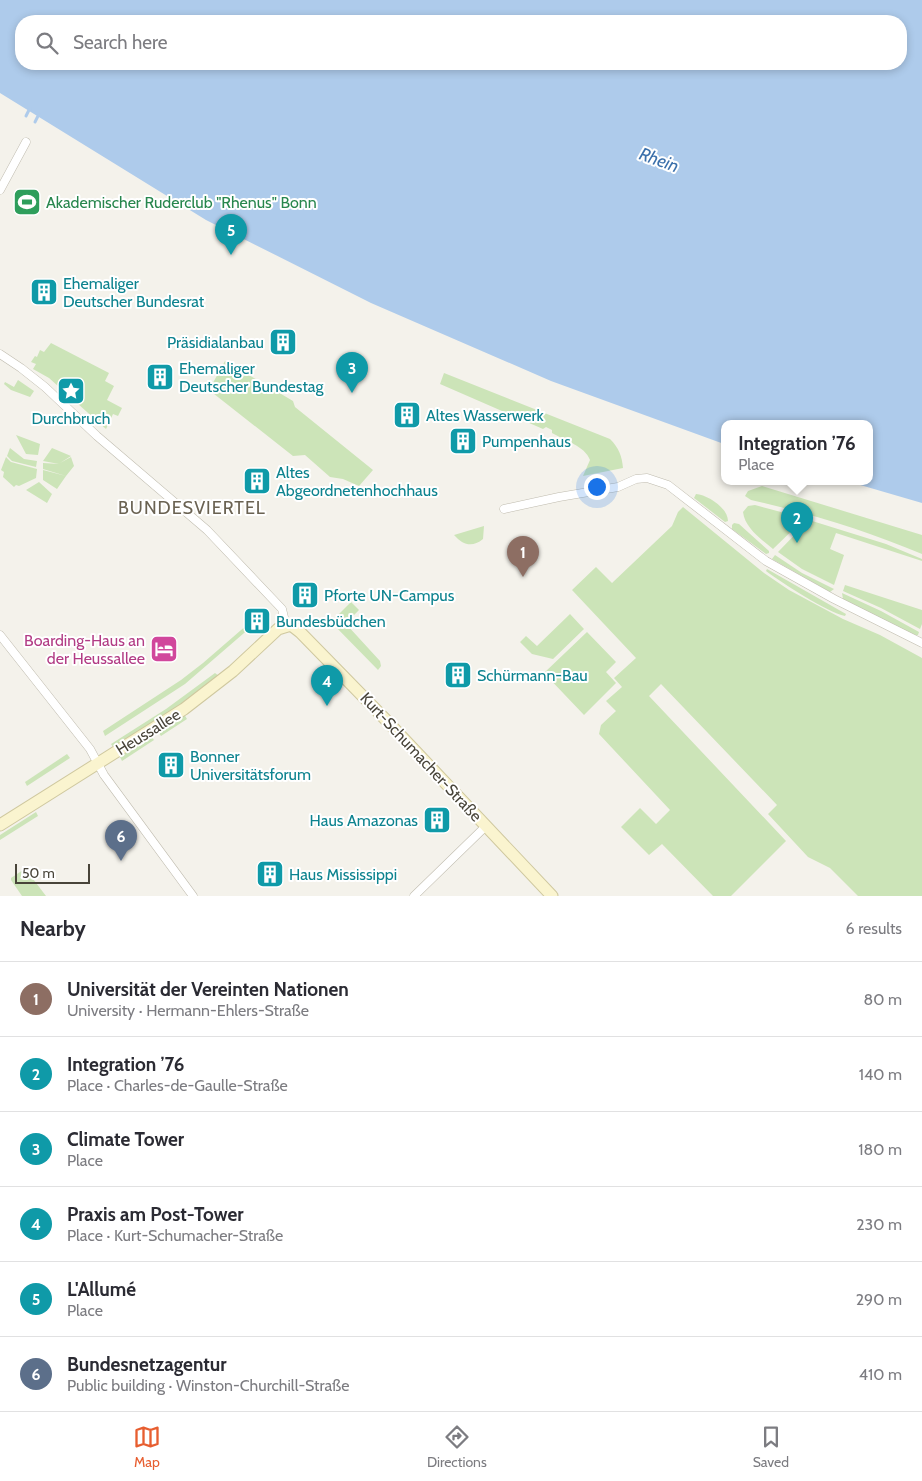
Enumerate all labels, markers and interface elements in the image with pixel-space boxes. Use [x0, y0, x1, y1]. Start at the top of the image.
search box [15, 15, 907, 70]
icon: search [33, 29, 61, 57]
text: Search here [73, 31, 167, 54]
water label: Rhein [636, 143, 682, 177]
sports icon: Akademischer Ruderclub "Rhenus" Bonn [12, 187, 42, 217]
place label: Akademischer Ruderclub "Rhenus" Bonn [46, 193, 317, 212]
pin: 5 [215, 214, 247, 255]
place label: Ehemaliger Deutscher Bundesrat [63, 274, 205, 311]
building icon: Ehemaliger Deutscher Bundesrat [29, 277, 59, 307]
building icon: Präsidialanbau [268, 327, 298, 357]
place label: Präsidialanbau [167, 333, 264, 352]
pin: 3 [336, 352, 368, 393]
place label: Ehemaliger Deutscher Bundestag [179, 359, 324, 396]
building icon: Ehemaliger Deutscher Bundestag [145, 362, 175, 392]
place icon: Durchbruch [56, 376, 86, 406]
building icon: Altes Wasserwerk [392, 400, 422, 430]
place label: Altes Wasserwerk [426, 406, 545, 425]
place label: Durchbruch [32, 409, 110, 428]
popup [721, 420, 873, 485]
building icon: Pumpenhaus [448, 426, 478, 456]
place label: Pumpenhaus [482, 432, 571, 451]
text: Integration ʼ76 [738, 432, 856, 455]
text: Place [738, 455, 774, 474]
place label: Altes Abgeordnetenhochhaus [276, 463, 438, 500]
building icon: Altes Abgeordnetenhochhaus [242, 466, 272, 496]
your location [584, 474, 610, 500]
district label: BUNDESVIERTEL [118, 497, 266, 519]
pin: 2 [781, 502, 813, 543]
pin: 1 [507, 536, 539, 577]
building icon: Pforte UN-Campus [290, 580, 320, 610]
place label: Pforte UN-Campus [324, 586, 455, 605]
building icon: Bundesbüdchen [242, 606, 272, 636]
place label: Bundesbüdchen [276, 612, 386, 631]
place label: Boarding-Haus an der Heussallee [24, 631, 145, 668]
hotel icon: Boarding-Haus an der Heussallee [149, 634, 179, 664]
building icon: Schürmann-Bau [443, 660, 473, 690]
pin: 4 [311, 665, 343, 706]
place label: Schürmann-Bau [477, 666, 588, 685]
street label: Kurt-Schumacher-Straße [356, 689, 486, 825]
street label: Heussallee [112, 705, 184, 759]
place label: Bonner Universitätsforum [190, 747, 311, 784]
building icon: Bonner Universitätsforum [156, 750, 186, 780]
building icon: Haus Amazonas [422, 805, 452, 835]
place label: Haus Amazonas [310, 811, 418, 830]
pin: 6 [105, 820, 137, 861]
building icon: Haus Mississippi [255, 859, 285, 889]
scale bar [15, 861, 90, 884]
text: 50 m [22, 864, 55, 882]
place label: Haus Mississippi [289, 865, 397, 884]
text: Nearby [20, 916, 86, 941]
text: 6 results [846, 919, 902, 938]
text: Universität der Vereinten Nationen [67, 978, 349, 1001]
text: 1 [33, 990, 39, 1009]
text: 80 m [864, 990, 902, 1009]
text: University · Hermann-Ehlers-Straße [67, 1001, 309, 1020]
text: Integration ʼ76 [67, 1053, 184, 1076]
text: 2 [32, 1065, 40, 1084]
text: 140 m [859, 1065, 902, 1084]
text: Place · Charles-de-Gaulle-Straße [67, 1076, 288, 1095]
text: Climate Tower [67, 1128, 184, 1151]
text: 3 [32, 1140, 40, 1159]
text: 180 m [858, 1140, 902, 1159]
text: Place [67, 1151, 103, 1170]
text: Praxis am Post-Tower [67, 1203, 244, 1226]
text: 4 [31, 1215, 41, 1234]
text: 230 m [856, 1215, 902, 1234]
text: Place · Kurt-Schumacher-Straße [67, 1226, 283, 1245]
text: L'Allumé [67, 1278, 136, 1301]
text: 5 [32, 1290, 40, 1309]
text: 290 m [856, 1290, 902, 1309]
text: Place [67, 1301, 103, 1320]
text: Bundesnetzagentur [67, 1353, 227, 1376]
text: 6 [32, 1365, 41, 1384]
text: 410 m [859, 1365, 902, 1384]
text: Public building · Winston-Churchill-Straße [67, 1376, 349, 1395]
tab: Map [133, 1423, 161, 1471]
tab: Directions [427, 1423, 487, 1471]
tab: Saved [753, 1423, 789, 1471]

